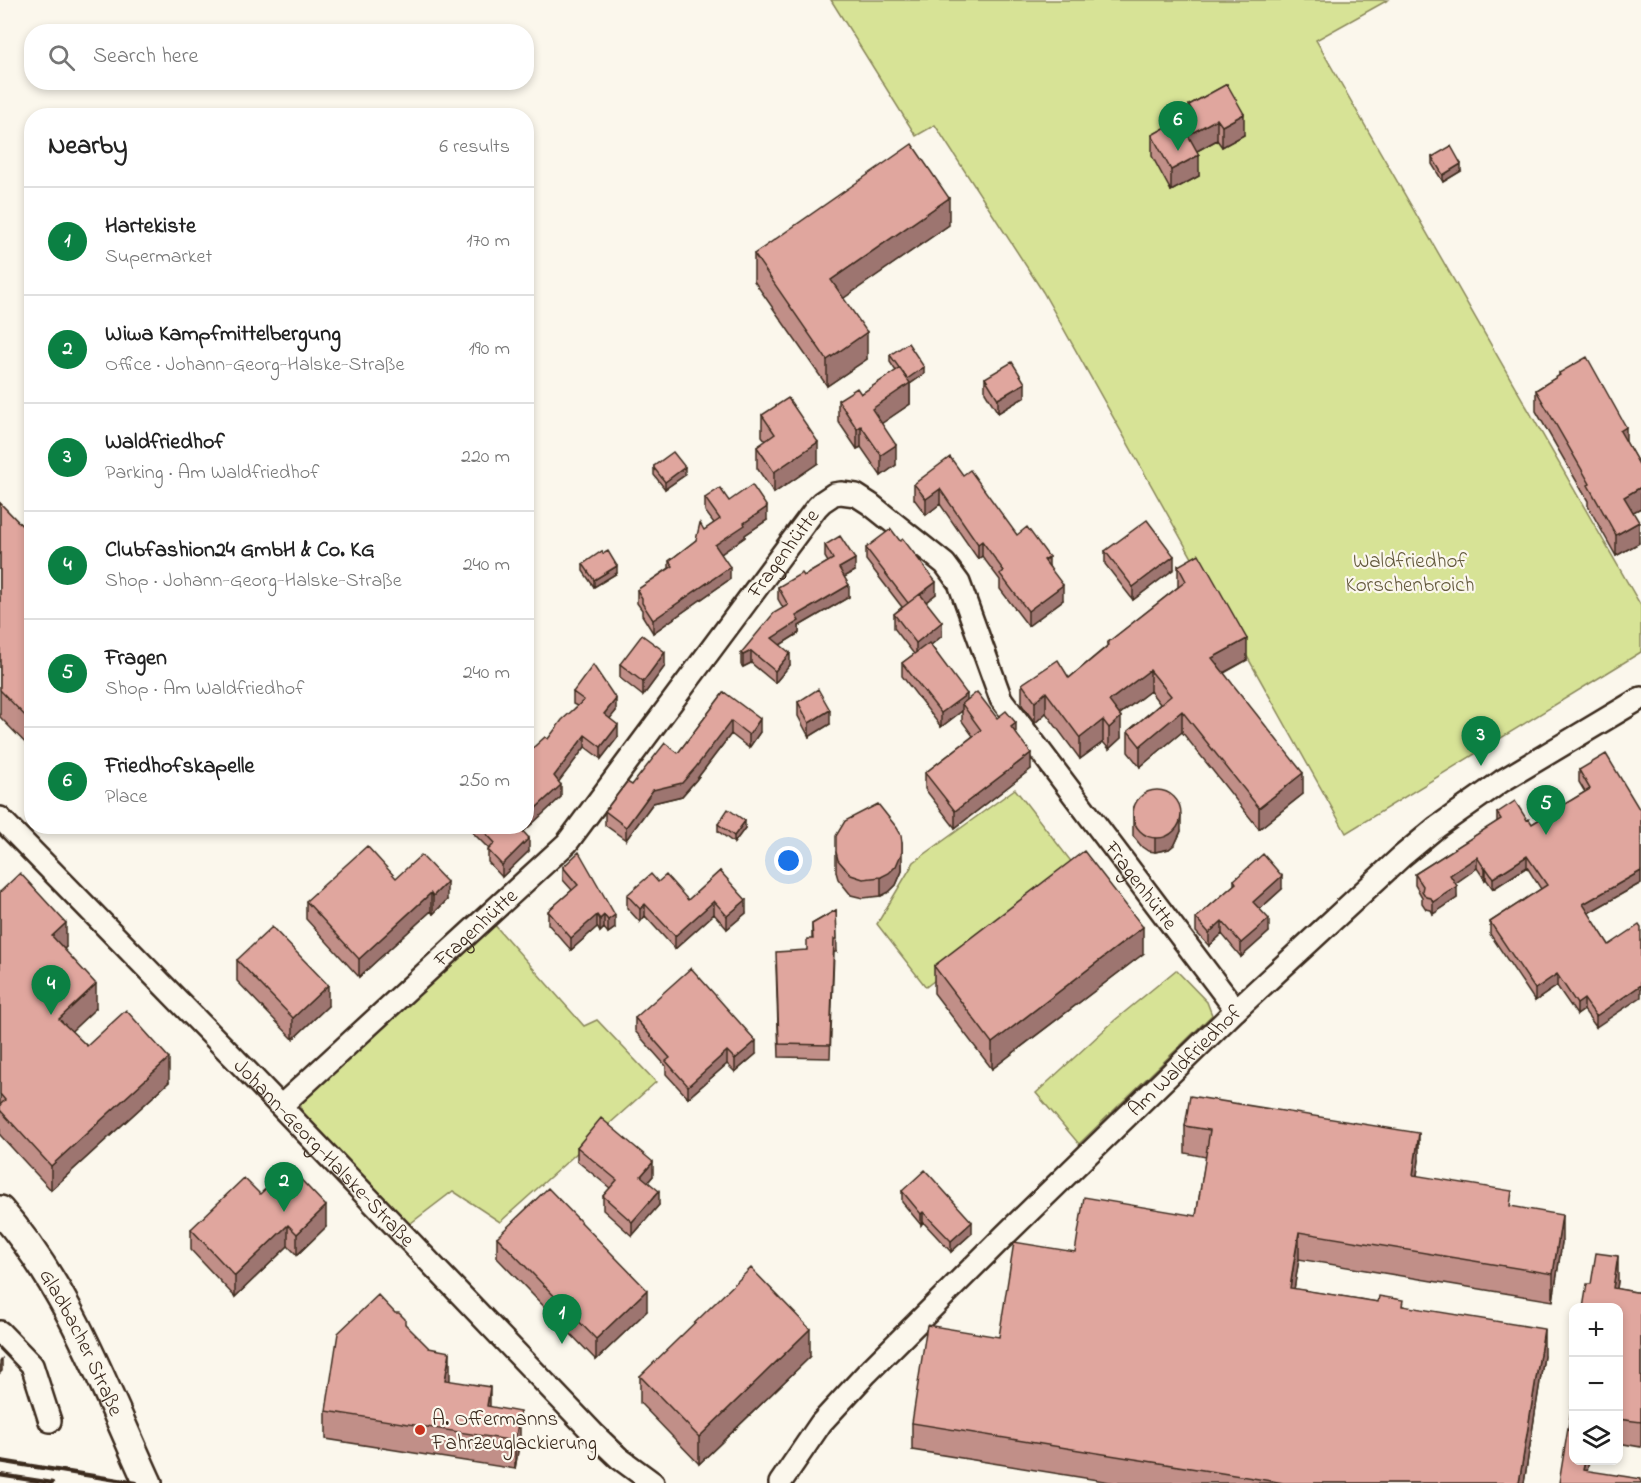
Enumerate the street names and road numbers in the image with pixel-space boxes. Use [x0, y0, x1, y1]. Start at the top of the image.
street label: Fragenhütte [741, 503, 828, 606]
street label: Fragenhütte [1096, 835, 1184, 938]
street label: Fragenhütte [427, 882, 526, 976]
street label: Am Waldfriedhof [1122, 999, 1250, 1124]
street label: Johann-Georg-Halske-Straße [226, 1053, 421, 1255]
street label: Gladbacher Straße [30, 1263, 130, 1422]

